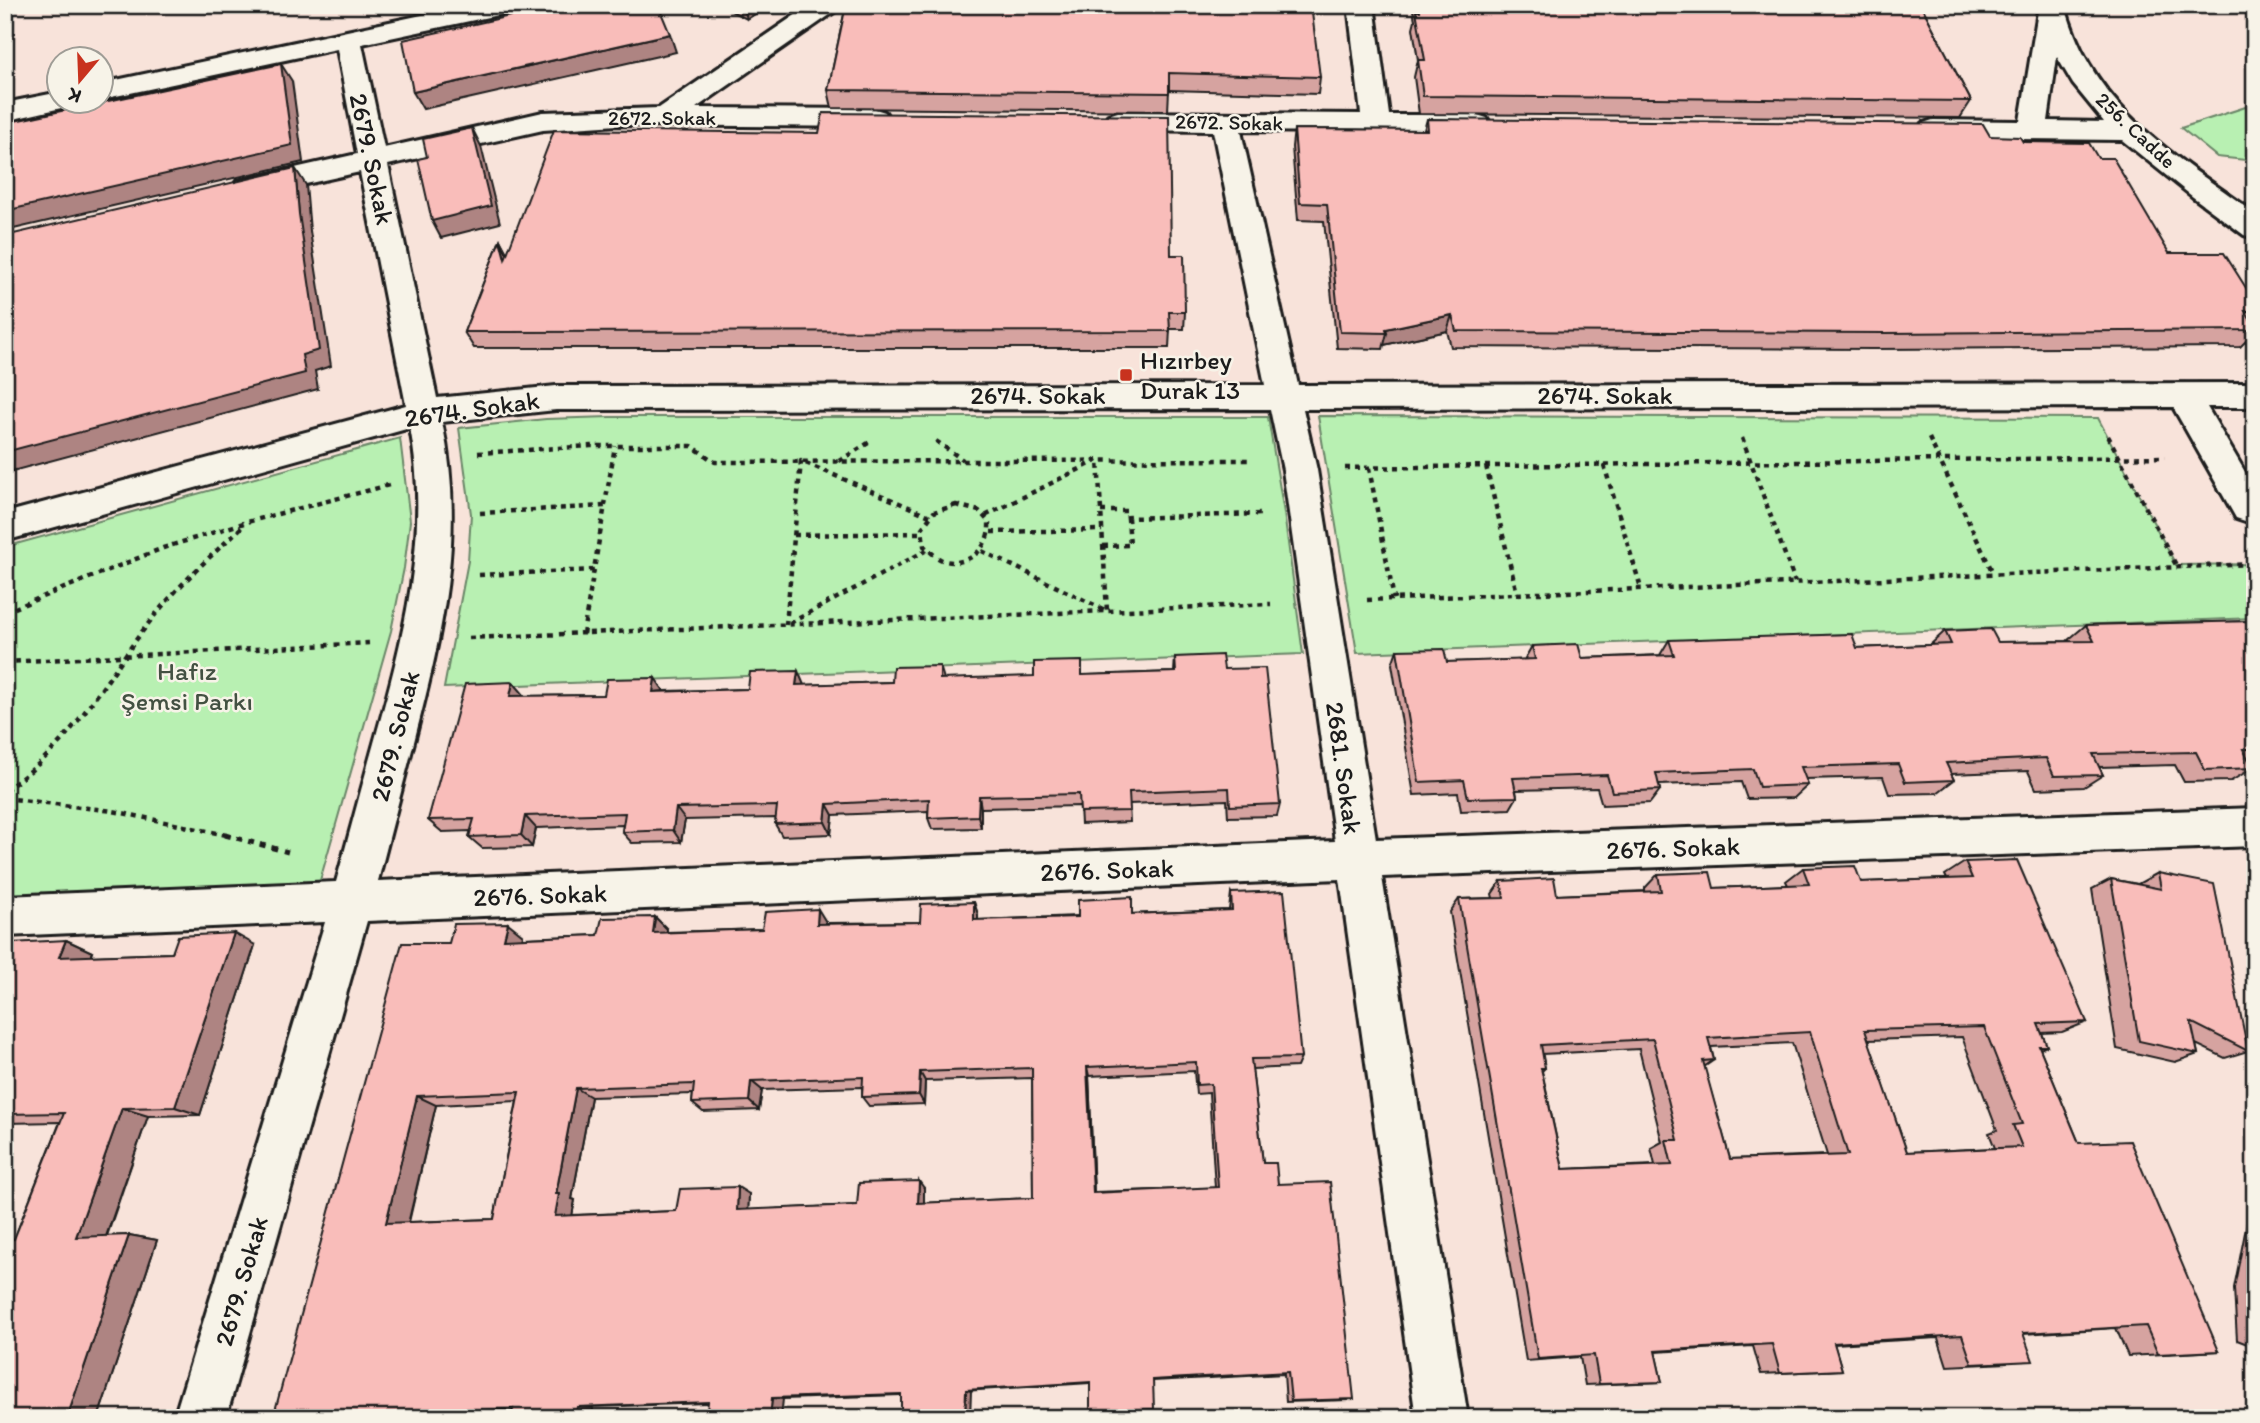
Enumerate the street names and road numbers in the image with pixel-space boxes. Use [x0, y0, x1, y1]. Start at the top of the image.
street label: 256. Cadde [2091, 87, 2181, 173]
street label: 2679. Sokak [342, 90, 402, 228]
street label: 2672. Sokak [608, 105, 716, 130]
street label: 2672. Sokak [1175, 109, 1283, 135]
street label: 2674. Sokak [970, 379, 1106, 411]
street label: 2674. Sokak [1537, 379, 1673, 411]
street label: 2674. Sokak [403, 384, 541, 434]
street label: 2679. Sokak [363, 667, 427, 805]
street label: 2681. Sokak [1319, 700, 1369, 836]
street label: 2676. Sokak [1606, 830, 1740, 866]
street label: 2676. Sokak [1040, 852, 1174, 888]
street label: 2676. Sokak [473, 877, 607, 913]
street label: 2679. Sokak [207, 1212, 275, 1350]

